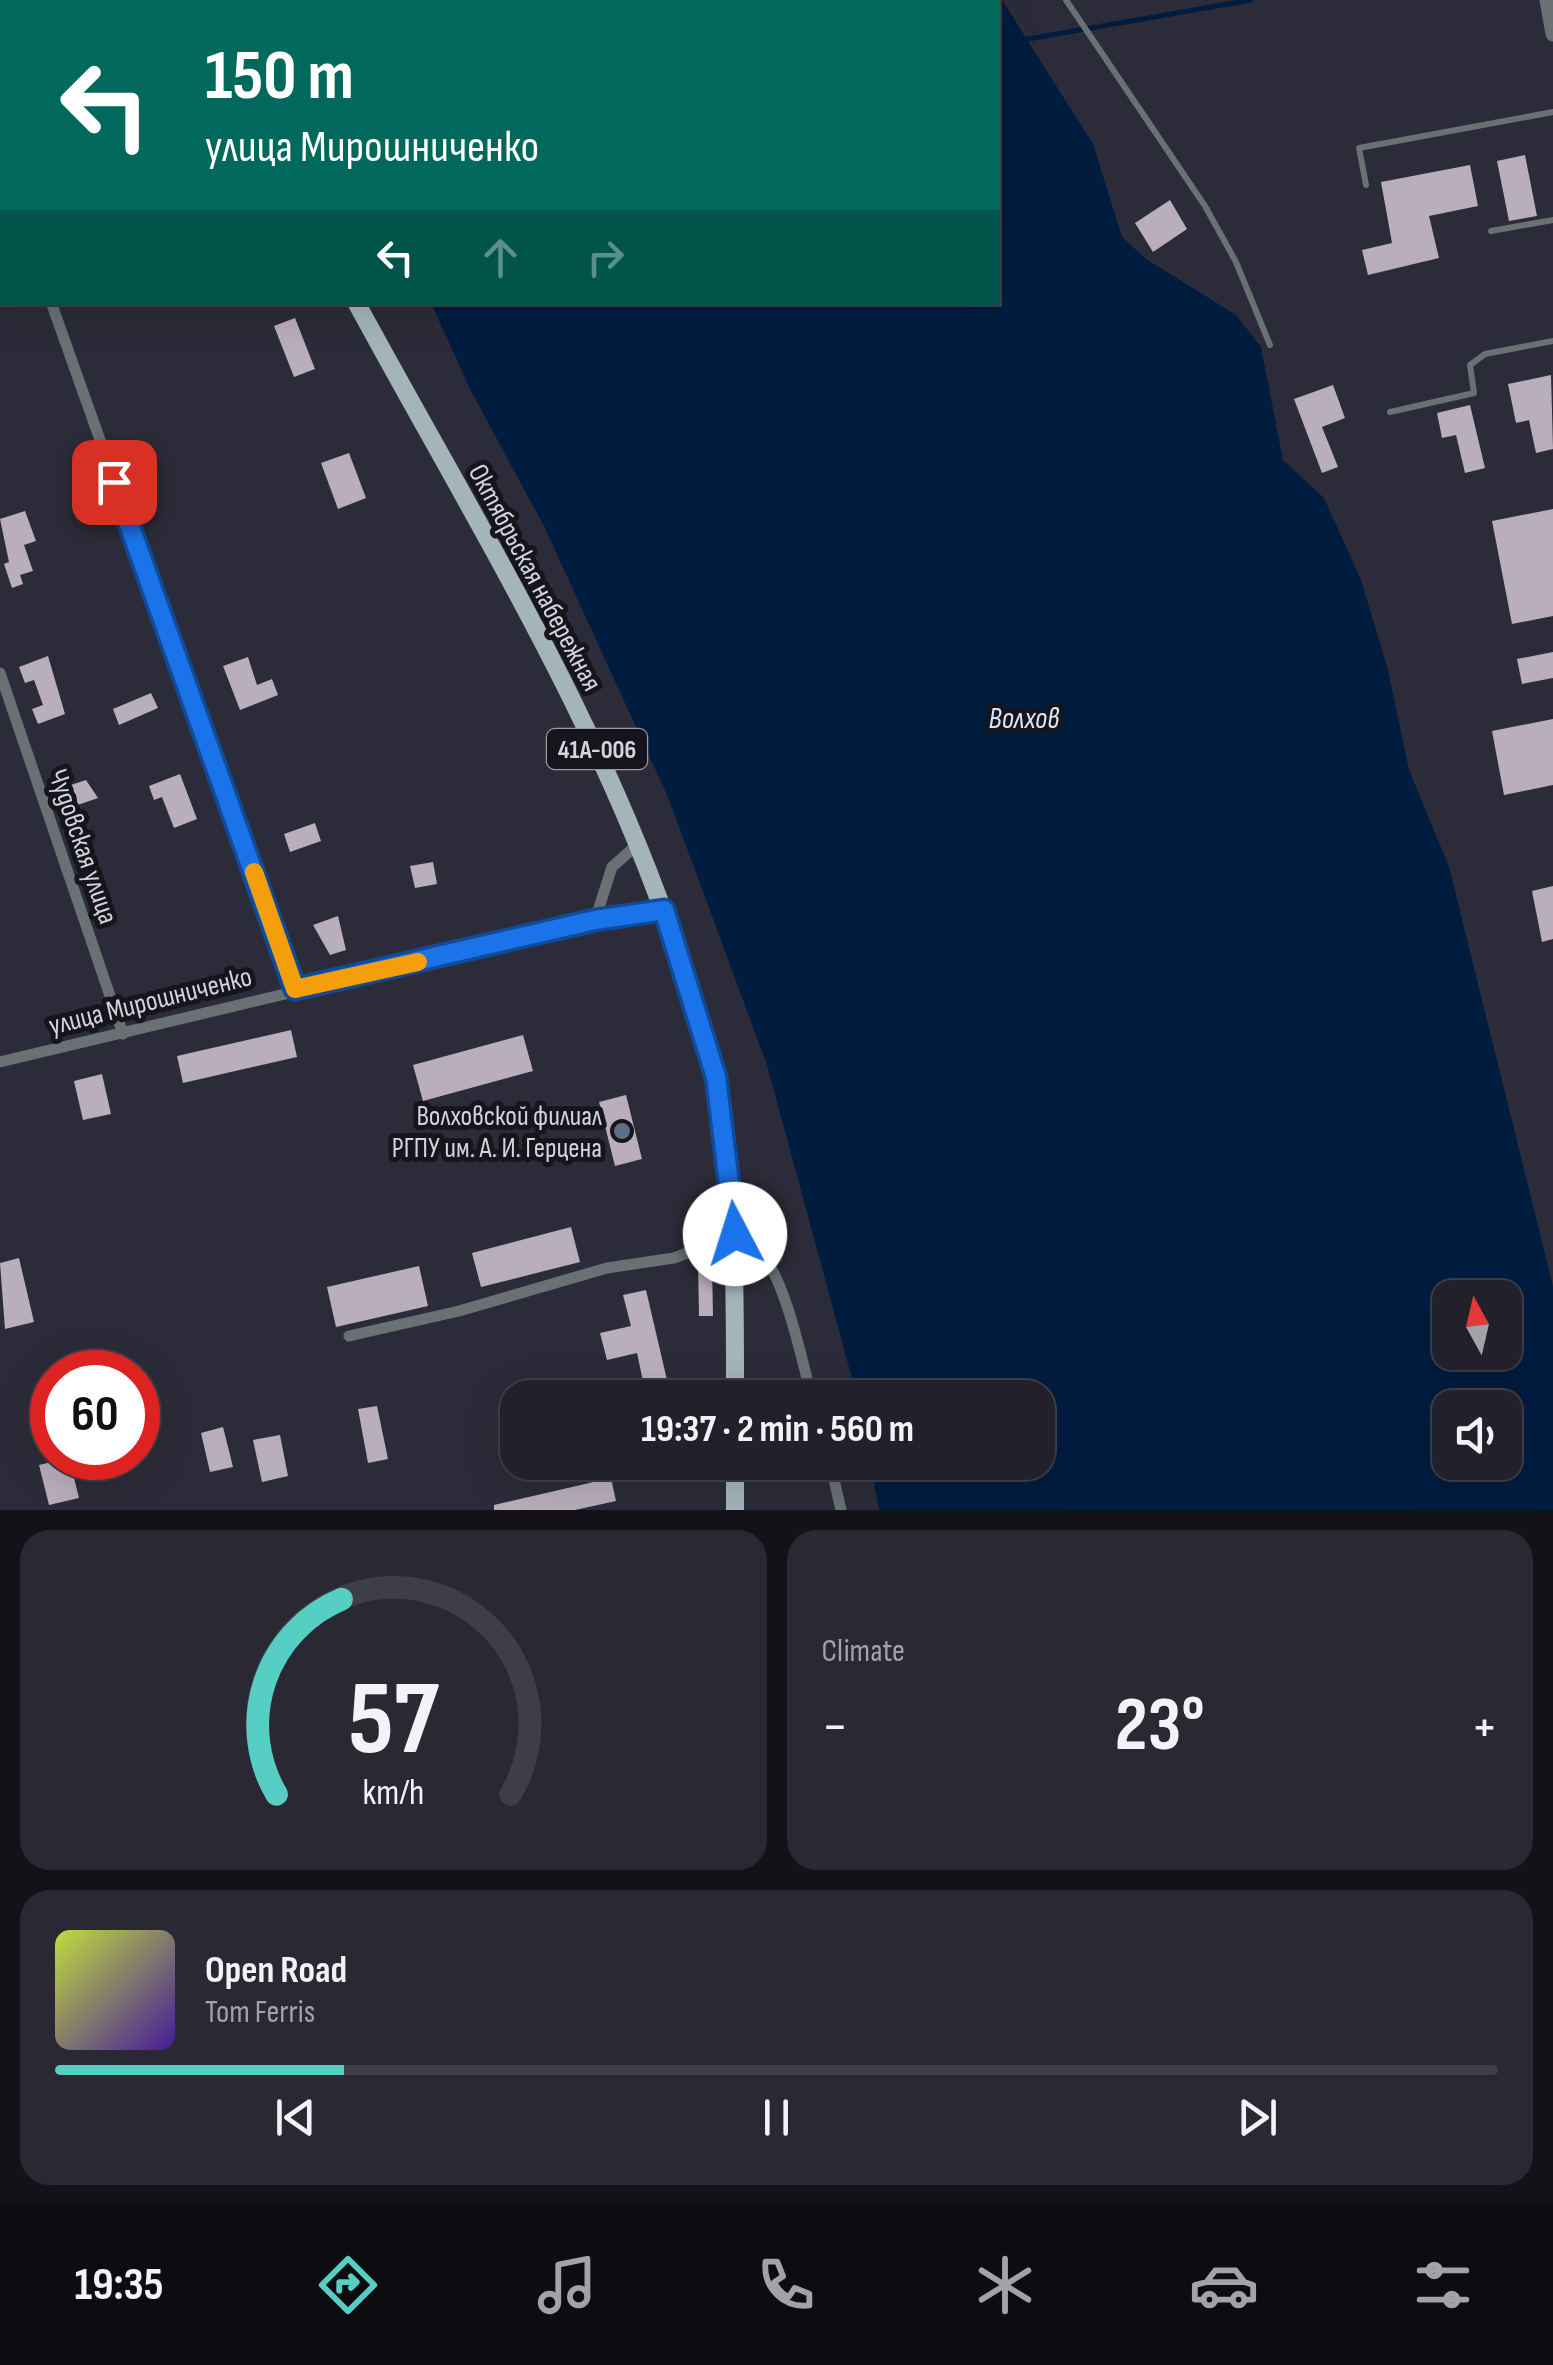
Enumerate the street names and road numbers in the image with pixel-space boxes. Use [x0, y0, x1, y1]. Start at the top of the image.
street label: Октябрьская набережная [461, 459, 608, 697]
road number: 41А-006 [547, 729, 647, 769]
street label: Чудовская улица [41, 765, 124, 928]
street label: улица Мирошниченко [46, 960, 255, 1043]

